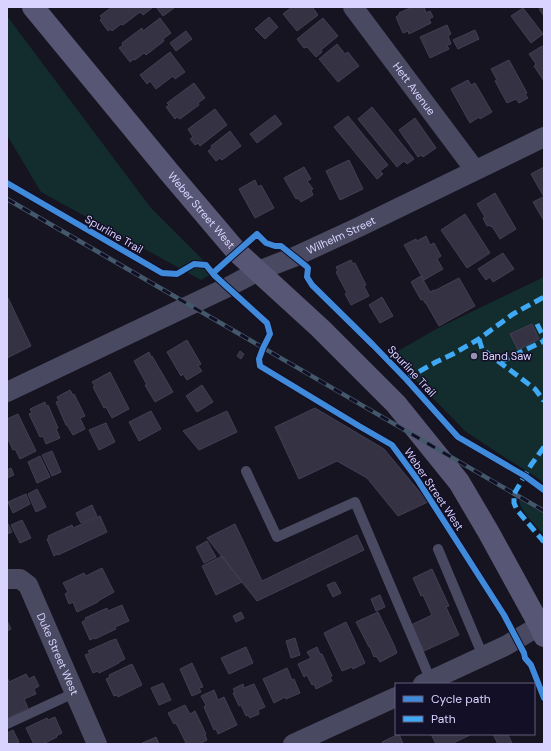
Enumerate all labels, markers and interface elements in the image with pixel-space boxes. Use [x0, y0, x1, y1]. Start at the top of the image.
street label: Hett Avenue [390, 59, 438, 118]
street label: Weber Street West [165, 169, 238, 252]
street label: Spurline Trail [82, 212, 146, 256]
street label: Wilhelm Street [304, 213, 378, 257]
street label: Spurline Trail [385, 342, 439, 400]
place label: Band Saw [482, 349, 532, 363]
marker: Band Saw [469, 351, 479, 361]
street label: Weber Street West [401, 445, 467, 533]
street label: Duke Street West [34, 611, 82, 697]
legend [395, 683, 535, 735]
text: Cycle path [431, 691, 491, 707]
text: Path [431, 711, 456, 727]

